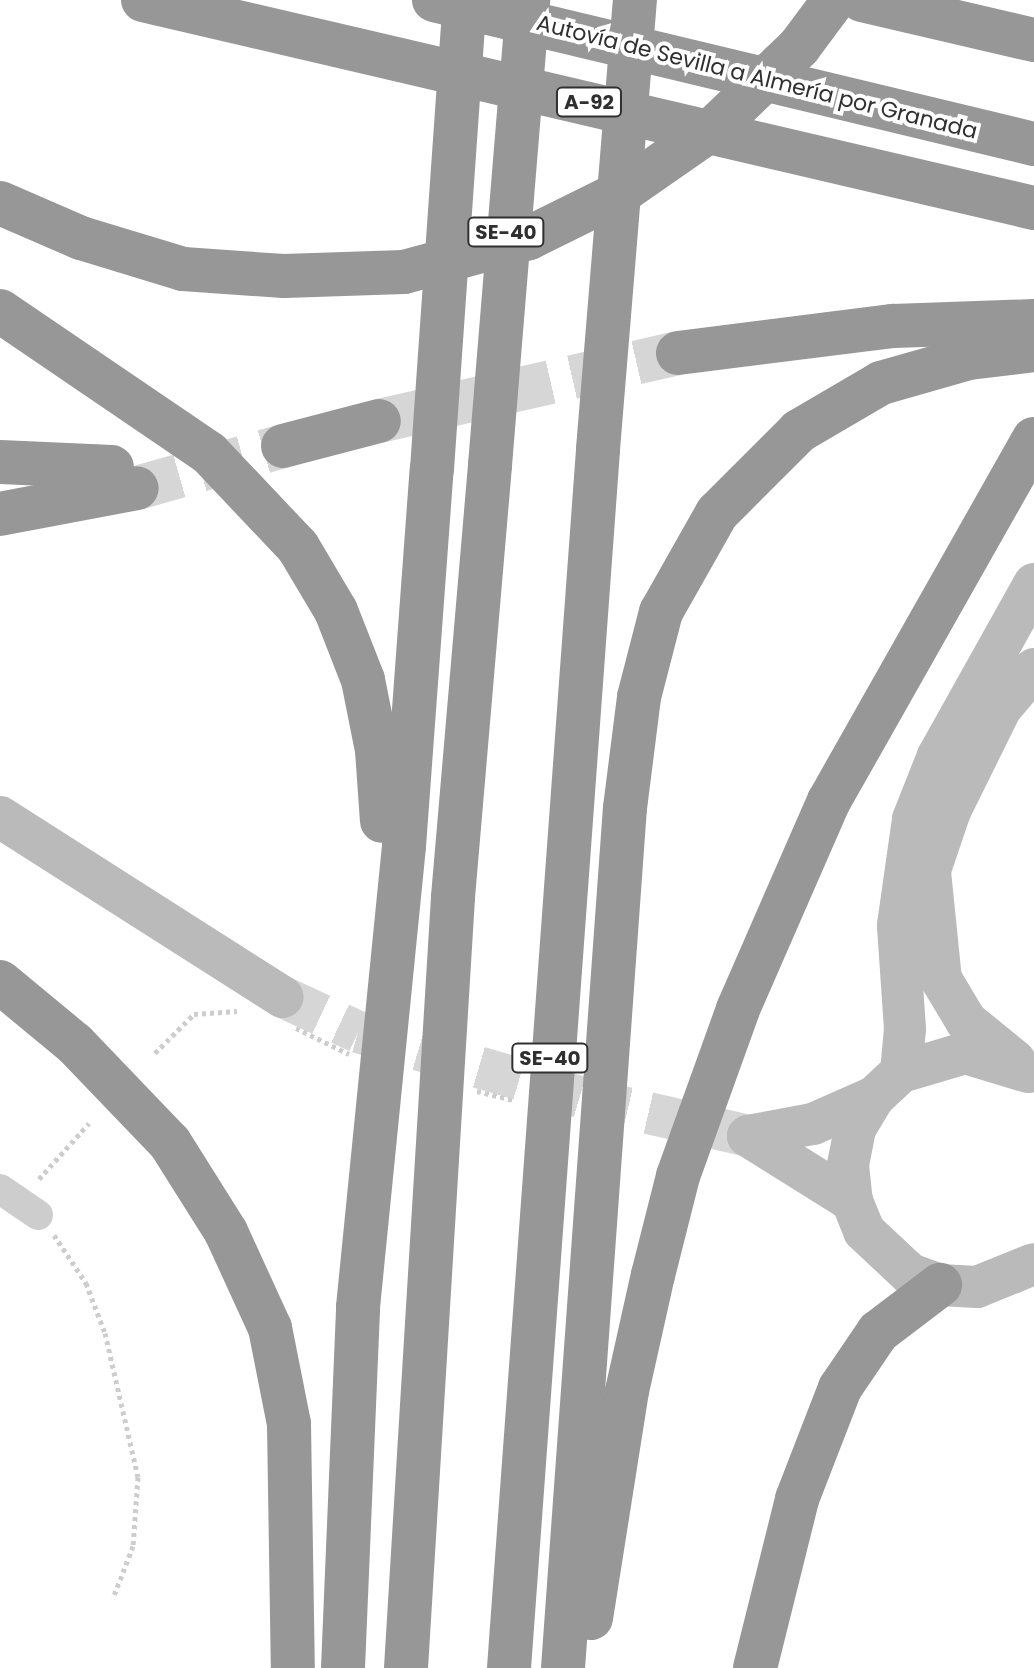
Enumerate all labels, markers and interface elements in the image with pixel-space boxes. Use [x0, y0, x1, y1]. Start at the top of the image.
street label: Autovía de Sevilla a Almería por Granada [534, 9, 980, 145]
road number: A-92 [555, 86, 623, 118]
road number: SE-40 [466, 216, 546, 248]
road number: SE-40 [510, 1042, 590, 1074]

